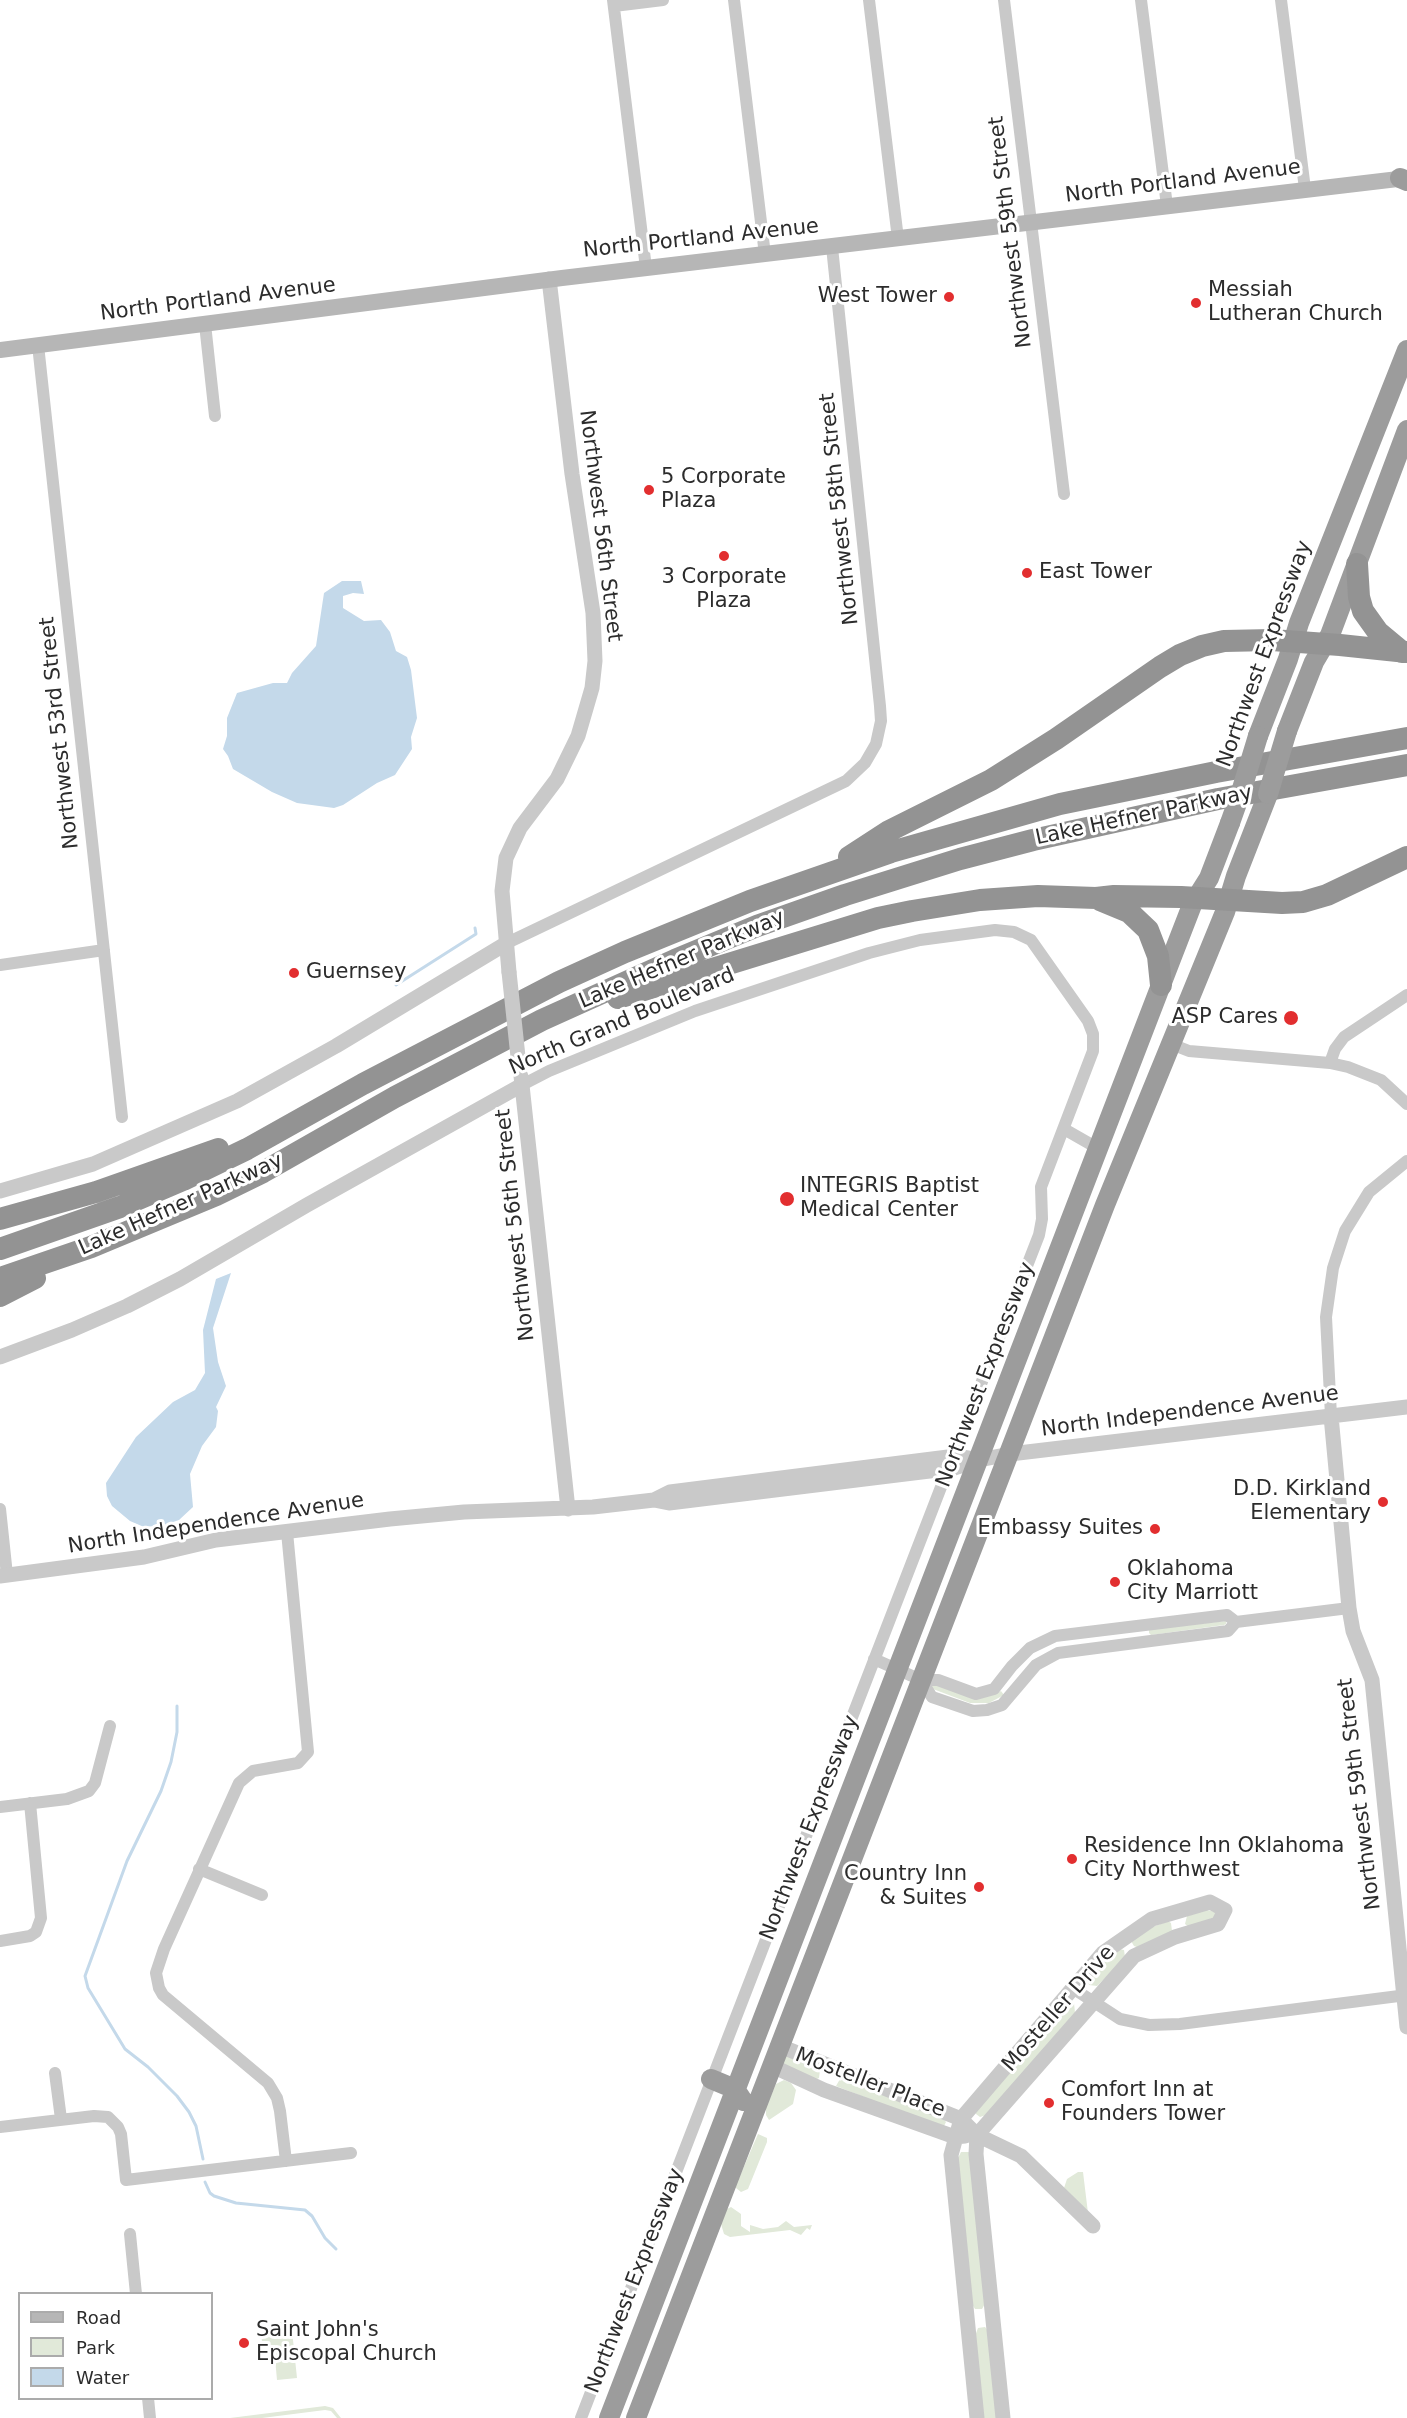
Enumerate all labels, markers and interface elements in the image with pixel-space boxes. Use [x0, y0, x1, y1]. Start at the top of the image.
street label: Northwest 59th Street [984, 115, 1038, 349]
street label: North Portland Avenue [1064, 155, 1302, 209]
street label: North Portland Avenue [582, 214, 820, 264]
street label: North Portland Avenue [99, 273, 337, 327]
place label: Messiah Lutheran Church [1208, 278, 1383, 328]
place label: West Tower [818, 284, 937, 310]
marker: West Tower [942, 290, 956, 304]
marker: Messiah Lutheran Church [1189, 296, 1203, 310]
street label: Northwest 58th Street [815, 392, 865, 626]
street label: Northwest 56th Street [573, 409, 627, 643]
place label: 5 Corporate Plaza [661, 465, 786, 515]
marker: 5 Corporate Plaza [642, 483, 656, 497]
street label: Northwest Expressway [1212, 537, 1318, 771]
marker: 3 Corporate Plaza [717, 549, 731, 563]
place label: East Tower [1039, 560, 1152, 586]
place label: 3 Corporate Plaza [661, 565, 787, 615]
marker: East Tower [1020, 566, 1034, 580]
street label: Northwest 53rd Street [35, 616, 85, 850]
street label: Lake Hefner Parkway [1033, 781, 1255, 851]
street label: Lake Hefner Parkway [575, 905, 789, 1015]
place label: Guernsey [306, 960, 406, 986]
street label: North Grand Boulevard [505, 963, 739, 1081]
marker: Guernsey [287, 966, 301, 980]
place label: ASP Cares [1171, 1005, 1278, 1031]
marker: ASP Cares [1282, 1009, 1300, 1027]
street label: Northwest 56th Street [491, 1108, 541, 1342]
street label: Lake Hefner Parkway [75, 1149, 287, 1261]
place label: INTEGRIS Baptist Medical Center [800, 1174, 979, 1224]
marker: INTEGRIS Baptist Medical Center [778, 1190, 796, 1208]
street label: Northwest Expressway [931, 1259, 1041, 1491]
street label: North Independence Avenue [1040, 1381, 1340, 1443]
place label: D.D. Kirkland Elementary [1233, 1477, 1371, 1527]
street label: North Independence Avenue [66, 1488, 366, 1560]
marker: D.D. Kirkland Elementary [1376, 1495, 1390, 1509]
place label: Embassy Suites [978, 1516, 1143, 1542]
marker: Embassy Suites [1148, 1522, 1162, 1536]
place label: Oklahoma City Marriott [1127, 1557, 1258, 1607]
marker: Oklahoma City Marriott [1108, 1575, 1122, 1589]
street label: Northwest 59th Street [1333, 1677, 1387, 1911]
street label: Northwest Expressway [755, 1712, 865, 1944]
place label: Residence Inn Oklahoma City Northwest [1084, 1834, 1344, 1884]
marker: Residence Inn Oklahoma City Northwest [1065, 1852, 1079, 1866]
place label: Country Inn & Suites [844, 1862, 967, 1912]
marker: Country Inn & Suites [972, 1880, 986, 1894]
street label: Mosteller Drive [997, 1941, 1121, 2077]
street label: Mosteller Place [791, 2043, 949, 2123]
place label: Comfort Inn at Founders Tower [1061, 2078, 1225, 2128]
marker: Comfort Inn at Founders Tower [1042, 2096, 1056, 2110]
street label: Northwest Expressway [580, 2165, 690, 2397]
legend [18, 2292, 213, 2400]
text: Road [76, 2307, 121, 2328]
place label: Saint John's Episcopal Church [256, 2318, 437, 2368]
marker: Saint John's Episcopal Church [237, 2336, 251, 2350]
text: Park [76, 2337, 115, 2358]
text: Water [76, 2367, 129, 2388]

